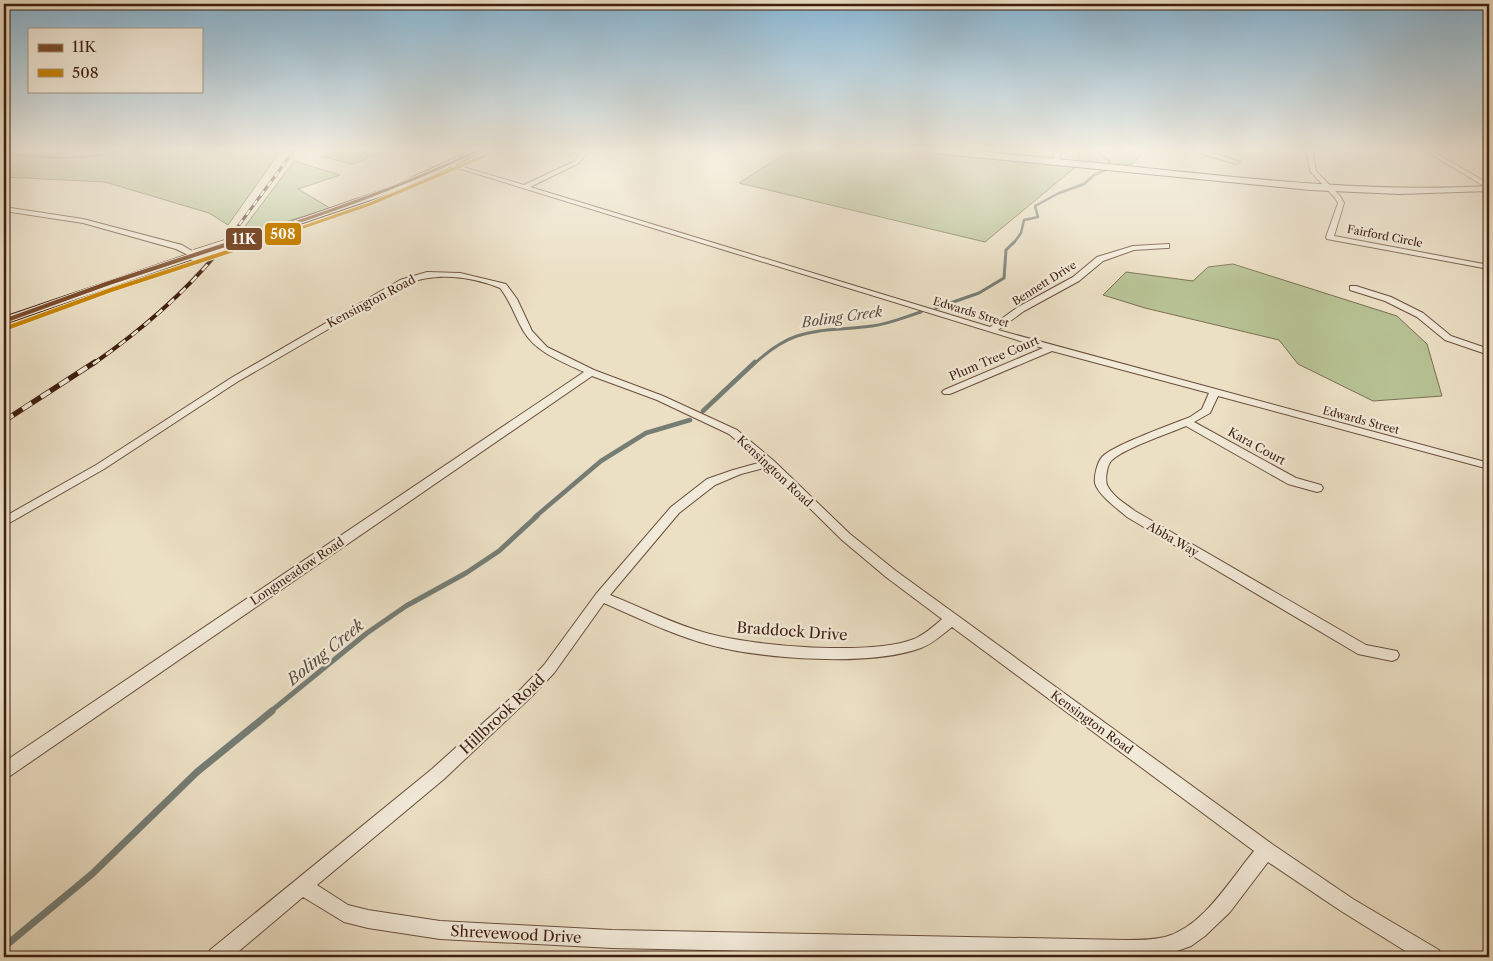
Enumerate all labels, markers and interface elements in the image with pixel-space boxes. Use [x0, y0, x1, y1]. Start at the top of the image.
legend [28, 28, 202, 92]
text: 11K [72, 37, 98, 56]
text: 508 [72, 63, 99, 82]
line badge: 508 [264, 222, 302, 246]
street label: Fairford Circle [1346, 222, 1424, 250]
text: 508 [270, 225, 296, 243]
line badge: 11K [225, 227, 263, 251]
text: 11K [232, 230, 257, 248]
street label: Bennett Drive [1009, 258, 1079, 308]
street label: Kensington Road [324, 271, 418, 331]
street label: Edwards Street [931, 294, 1011, 330]
water label: Boling Creek [799, 302, 884, 332]
street label: Plum Tree Court [947, 332, 1042, 384]
street label: Edwards Street [1321, 403, 1401, 437]
street label: Kara Court [1226, 424, 1289, 468]
street label: Kensington Road [734, 432, 816, 510]
street label: Abba Way [1144, 518, 1202, 560]
street label: Longmeadow Road [247, 534, 347, 608]
water label: Boling Creek [281, 614, 368, 690]
street label: Braddock Drive [736, 618, 848, 644]
street label: Hillbrook Road [456, 670, 548, 758]
street label: Kensington Road [1048, 687, 1137, 757]
street label: Shrevewood Drive [450, 921, 582, 947]

